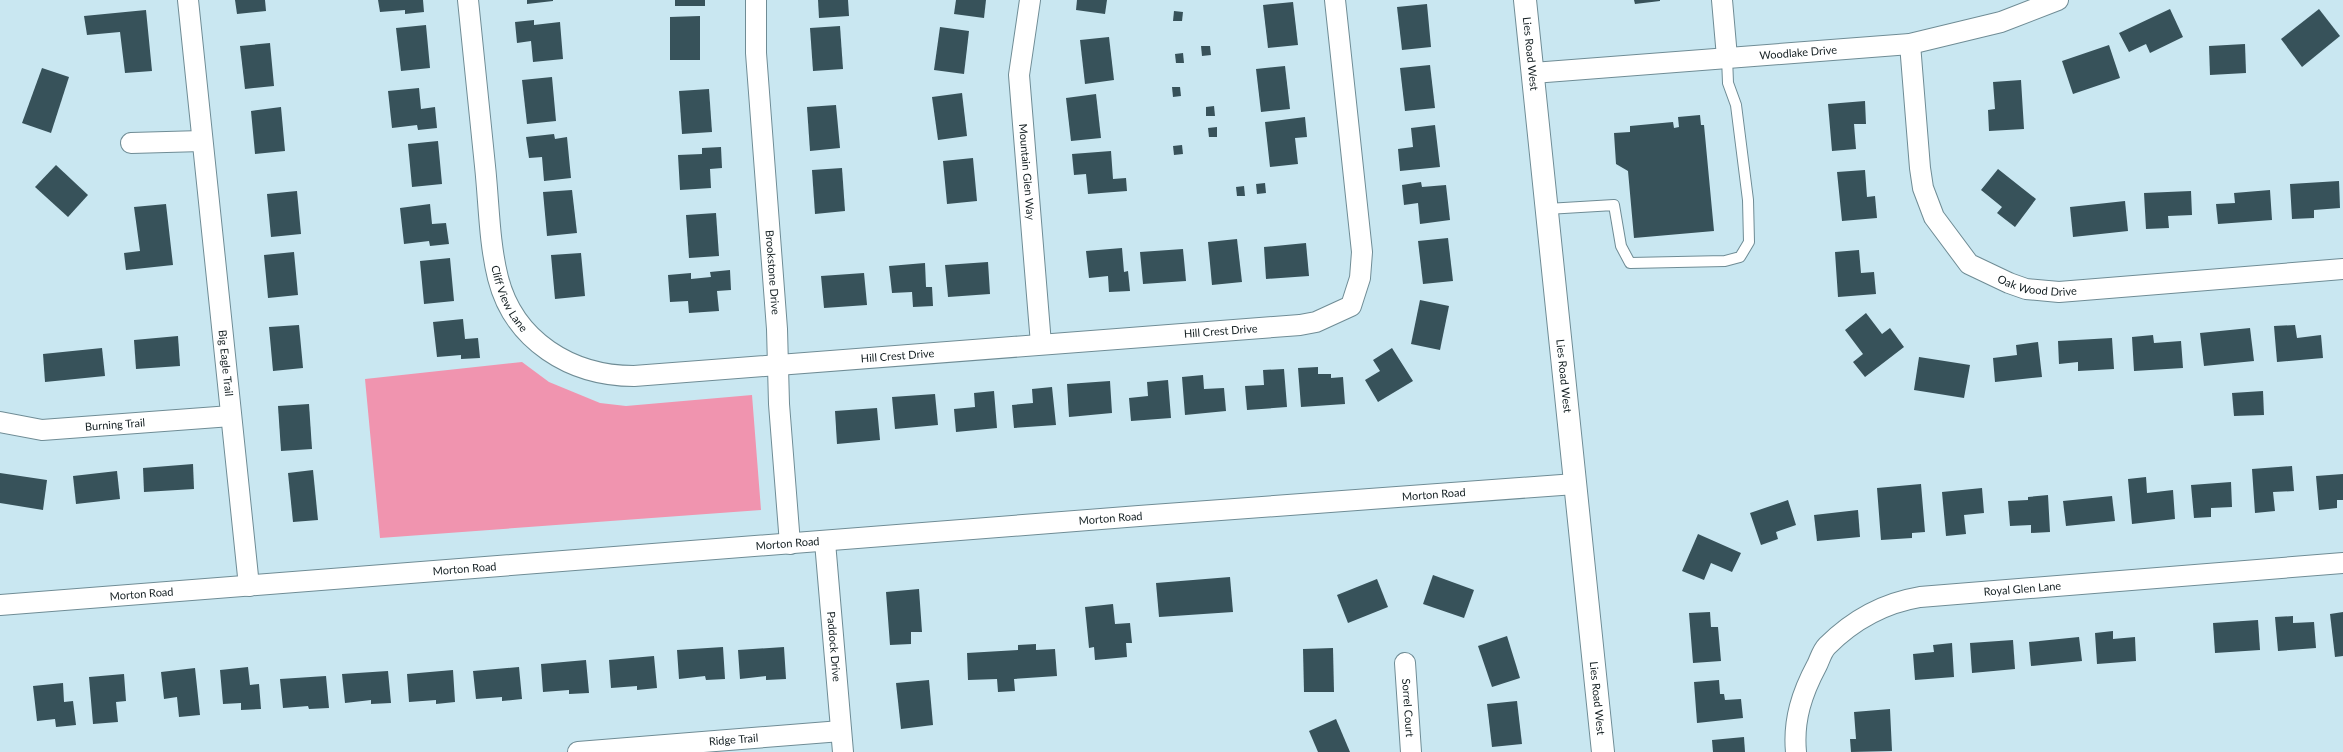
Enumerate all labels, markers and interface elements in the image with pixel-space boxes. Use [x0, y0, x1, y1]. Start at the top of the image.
street label: Lies Road West [1521, 16, 1541, 91]
street label: Woodlake Drive [1759, 43, 1838, 62]
street label: Mountain Glen Way [1017, 123, 1038, 221]
street label: Brookstone Drive [763, 230, 783, 315]
street label: Cliff View Lane [489, 264, 531, 334]
street label: Oak Wood Drive [1996, 272, 2077, 298]
street label: Hill Crest Drive [1183, 321, 1258, 340]
street label: Big Eagle Trail [216, 329, 236, 397]
street label: Lies Road West [1554, 338, 1575, 414]
street label: Hill Crest Drive [860, 346, 935, 365]
street label: Burning Trail [84, 415, 146, 433]
street label: Morton Road [1401, 485, 1466, 503]
street label: Morton Road [1078, 509, 1143, 527]
street label: Morton Road [755, 534, 820, 552]
street label: Morton Road [432, 559, 497, 577]
street label: Royal Glen Lane [1983, 579, 2062, 598]
street label: Morton Road [109, 584, 174, 602]
street label: Paddock Drive [825, 611, 844, 682]
street label: Lies Road West [1588, 661, 1608, 736]
street label: Sorrel Court [1400, 678, 1417, 738]
street label: Ridge Trail [708, 731, 759, 748]

